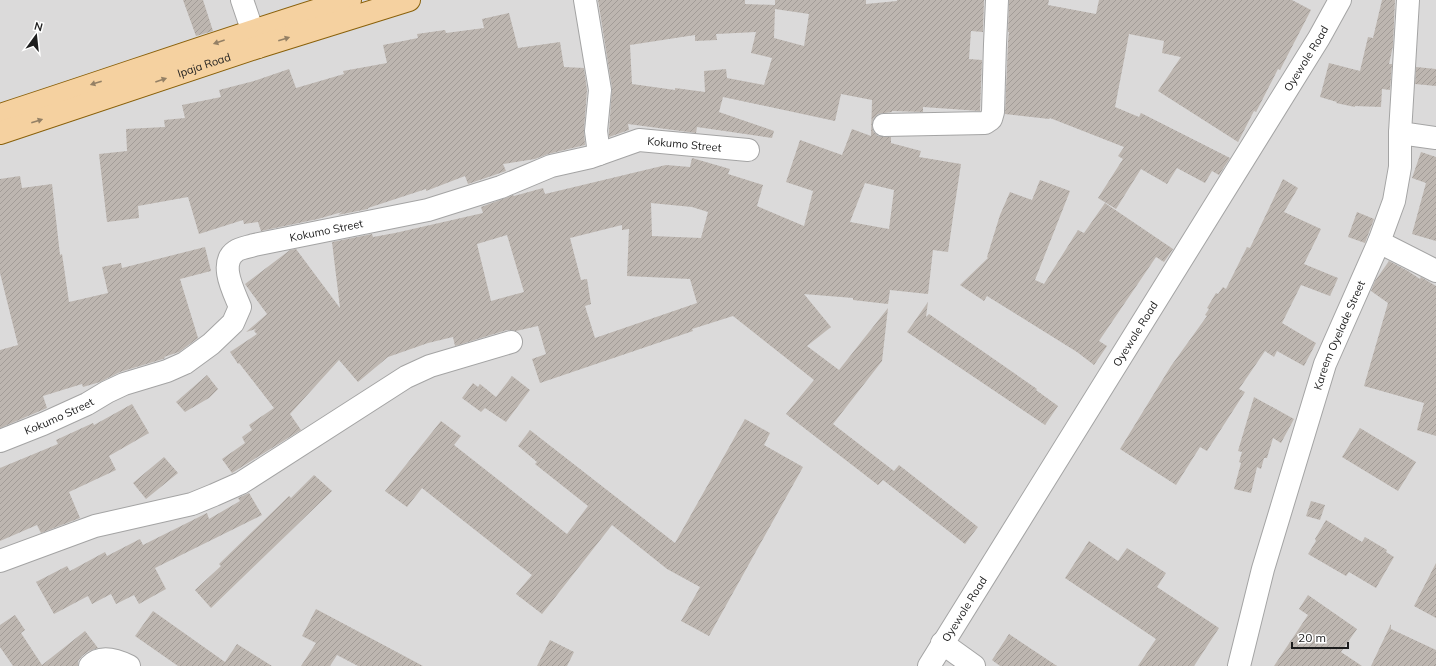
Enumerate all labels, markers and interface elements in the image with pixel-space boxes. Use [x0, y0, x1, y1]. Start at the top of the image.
north arrow [16, 16, 56, 56]
text: N [33, 19, 44, 34]
street label: Oyewole Road [1281, 23, 1331, 94]
one-way arrow [278, 36, 290, 42]
one-way arrow [213, 39, 225, 45]
street label: Ipaja Road [176, 50, 232, 80]
one-way arrow [155, 77, 167, 83]
one-way arrow [90, 81, 102, 87]
one-way arrow [31, 117, 43, 123]
street label: Kokumo Street [647, 134, 722, 155]
street label: Kokumo Street [288, 216, 364, 245]
street label: Kareem Oyelade Street [1311, 278, 1368, 392]
street label: Oyewole Road [1110, 299, 1161, 369]
street label: Kokumo Street [22, 394, 96, 438]
street label: Oyewole Road [939, 574, 990, 644]
scale bar [1292, 624, 1348, 650]
text: 20 m [1298, 630, 1326, 645]

